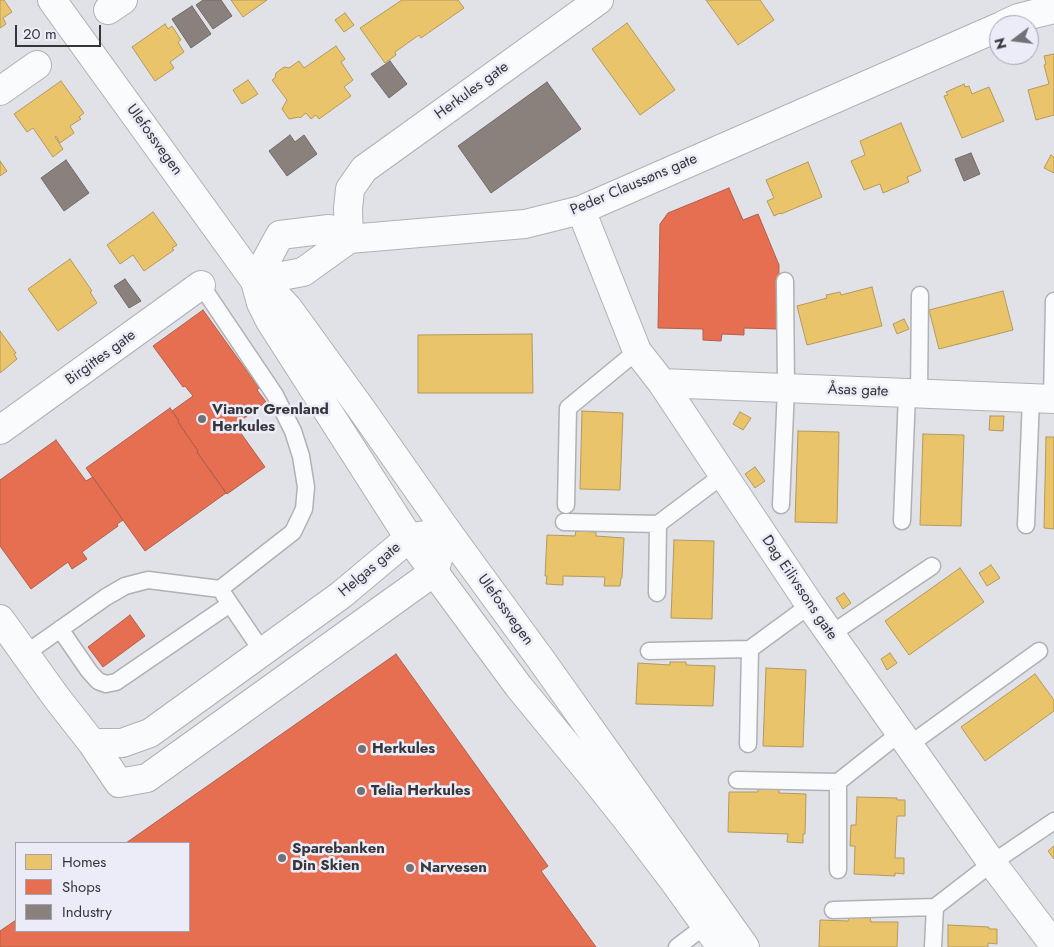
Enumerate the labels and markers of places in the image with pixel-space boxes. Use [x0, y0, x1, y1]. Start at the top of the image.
place label: Vianor Grenland Herkules [212, 401, 329, 436]
marker: Vianor Grenland Herkules [196, 413, 208, 425]
place label: Herkules [372, 740, 435, 758]
marker: Herkules [356, 743, 368, 755]
place label: Telia Herkules [371, 782, 470, 800]
marker: Telia Herkules [355, 785, 367, 797]
place label: Sparebanken Din Skien [292, 840, 385, 875]
marker: Sparebanken Din Skien [276, 852, 288, 864]
place label: Narvesen [420, 859, 487, 877]
marker: Narvesen [404, 862, 416, 874]

